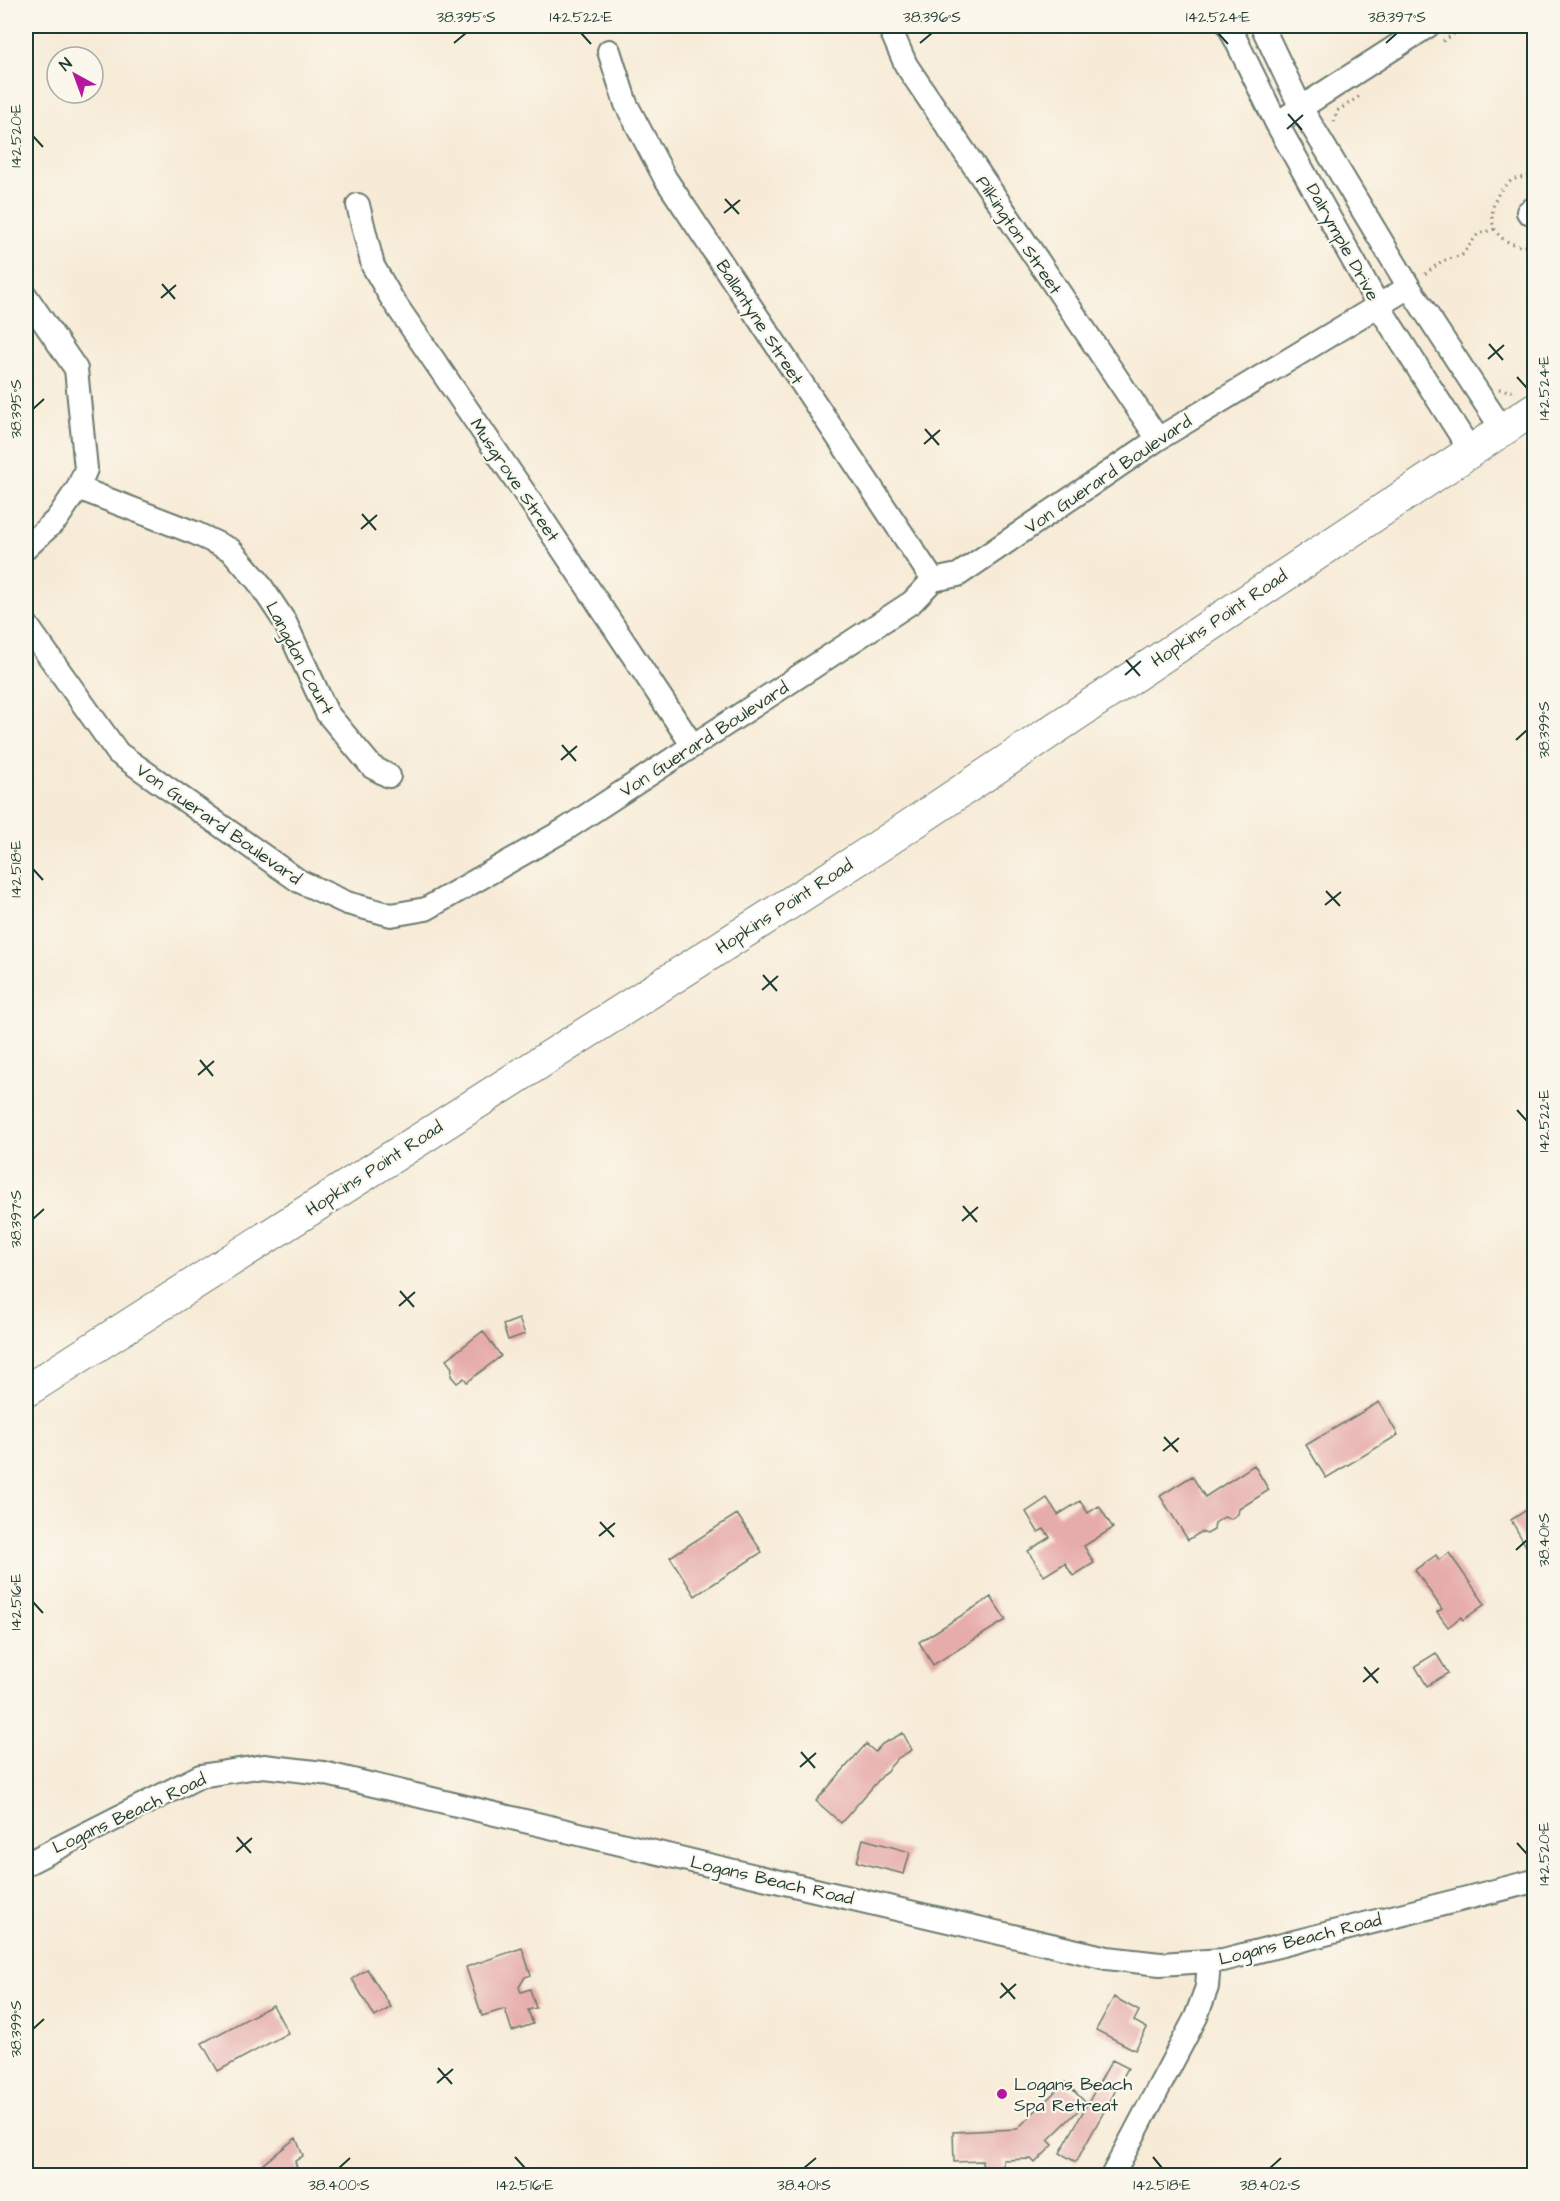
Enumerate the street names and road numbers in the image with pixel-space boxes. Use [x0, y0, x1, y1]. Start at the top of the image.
street label: Pilkington Street [969, 171, 1068, 301]
street label: Dalrymple Drive [1299, 179, 1385, 306]
street label: Ballantyne Street [709, 255, 810, 391]
street label: Von Guerard Boulevard [1020, 409, 1197, 540]
street label: Musgrove Street [463, 414, 566, 548]
street label: Hopkins Point Road [1146, 564, 1292, 673]
street label: Langdon Court [258, 597, 340, 720]
street label: Von Guerard Boulevard [615, 675, 794, 803]
street label: Von Guerard Boulevard [131, 758, 306, 891]
street label: Hopkins Point Road [711, 853, 858, 960]
street label: Hopkins Point Road [301, 1115, 448, 1222]
street label: Logans Beach Road [48, 1767, 211, 1861]
street label: Logans Beach Road [688, 1850, 856, 1912]
street label: Logans Beach Road [1216, 1907, 1384, 1973]

